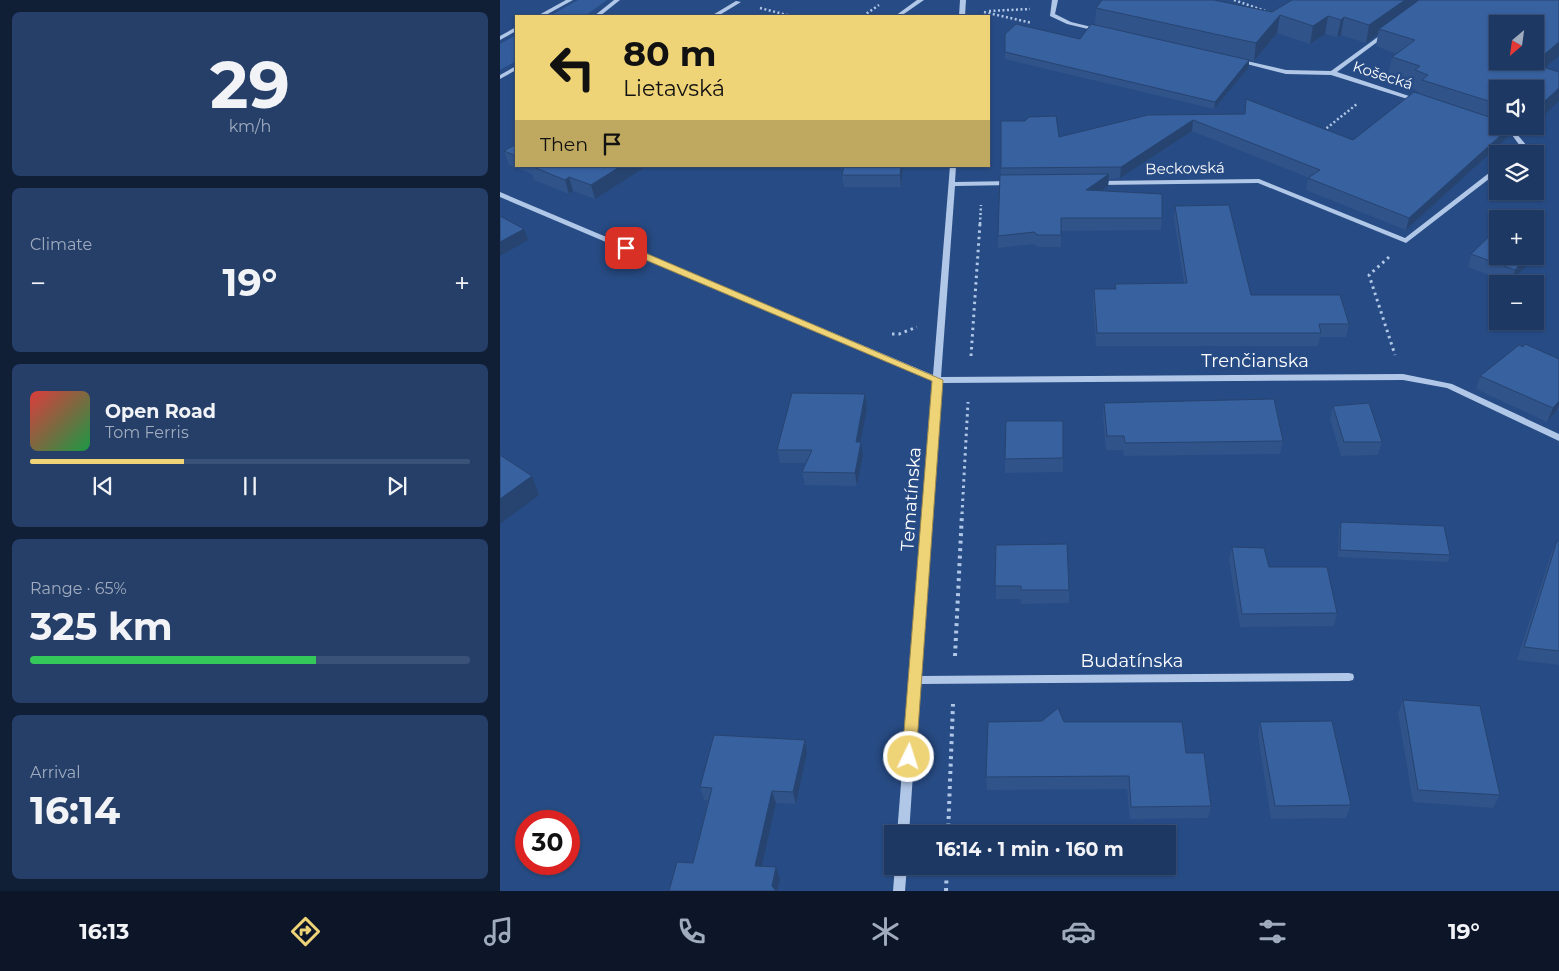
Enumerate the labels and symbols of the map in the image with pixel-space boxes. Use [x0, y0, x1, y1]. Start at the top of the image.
north arrow [1489, 15, 1544, 70]
street label: Košecká [1351, 56, 1415, 94]
street label: Beckovská [1145, 158, 1225, 178]
pin [605, 227, 647, 269]
street label: Trenčianska [1201, 350, 1309, 372]
street label: Tematínska [896, 446, 926, 552]
street label: Budatínska [1081, 650, 1183, 672]
position arrow [882, 730, 934, 782]
speed limit sign: 30 [515, 810, 580, 875]

